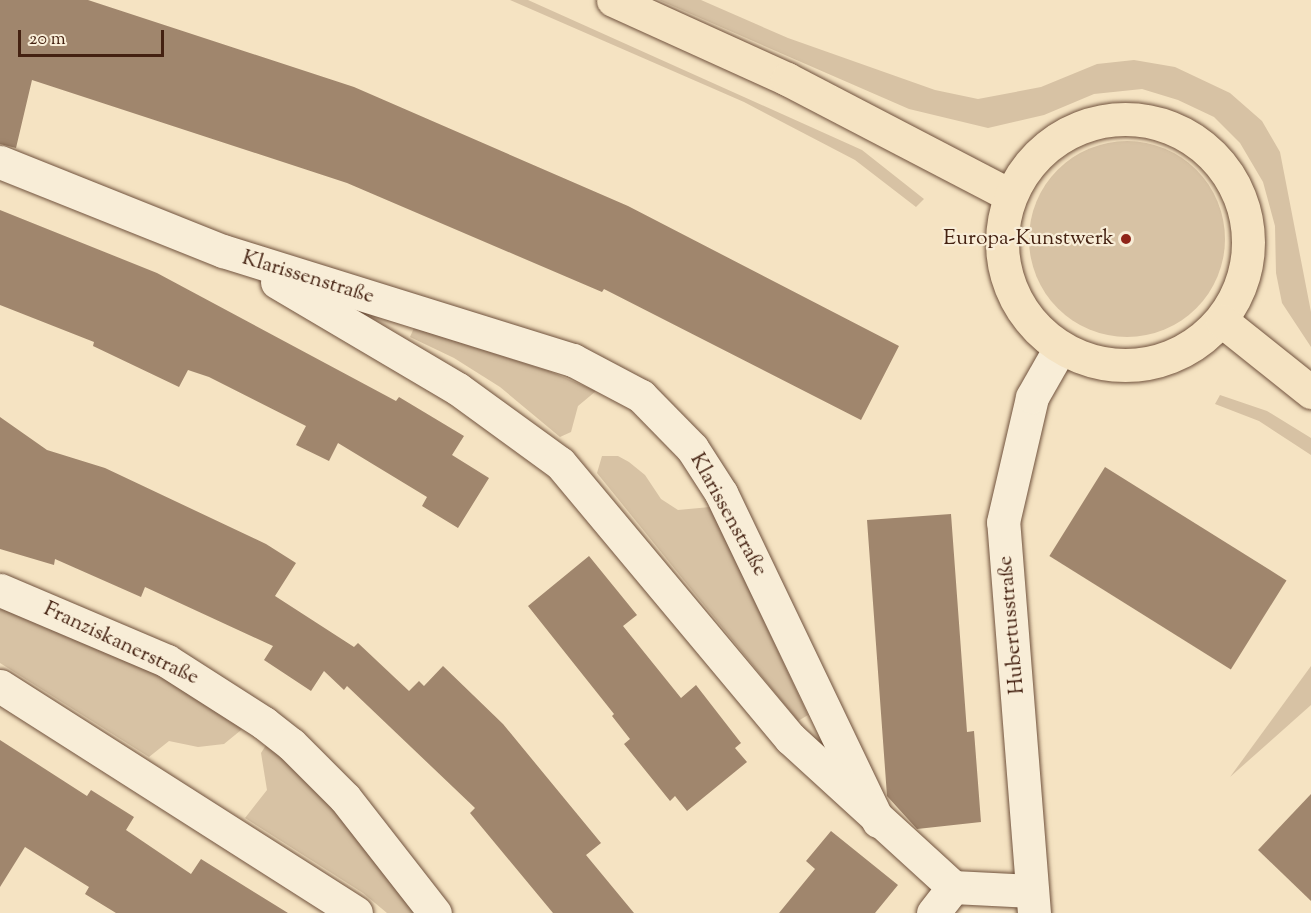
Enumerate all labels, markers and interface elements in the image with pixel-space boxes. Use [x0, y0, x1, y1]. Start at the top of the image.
scale bar [21, 18, 166, 56]
text: 20 m [29, 27, 66, 53]
place label: Europa-Kunstwerk [943, 226, 1114, 252]
marker: Europa-Kunstwerk [1119, 232, 1133, 246]
street label: Klarissenstraße [239, 246, 377, 310]
street label: Klarissenstraße [684, 449, 772, 581]
street label: Hubertusstraße [993, 555, 1031, 695]
street label: Franziskanerstraße [39, 597, 203, 691]

